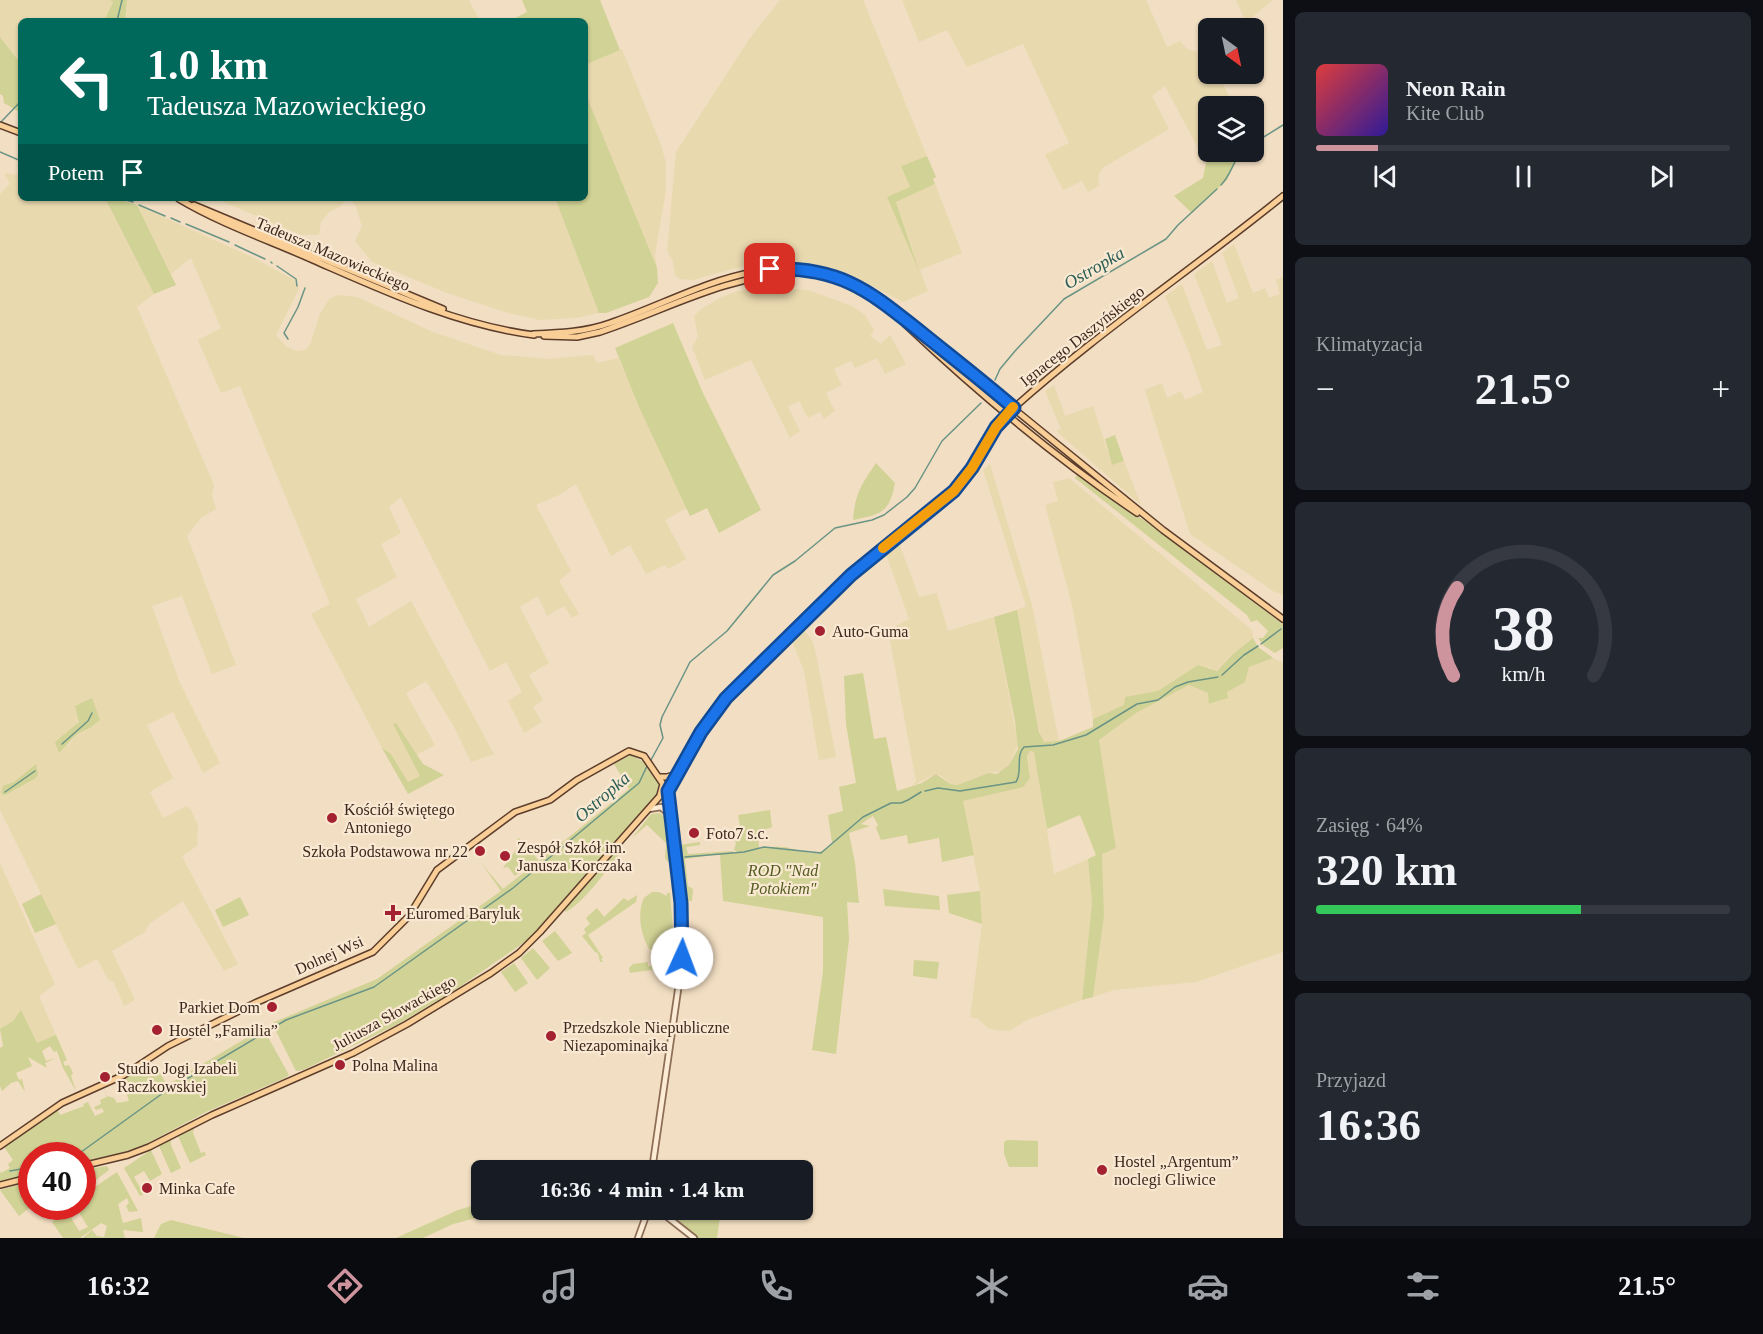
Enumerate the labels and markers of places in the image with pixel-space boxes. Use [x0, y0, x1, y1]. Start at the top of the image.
pin [744, 243, 795, 294]
place label: Auto-Guma [832, 623, 908, 640]
marker: Auto-Guma [813, 624, 827, 638]
place label: Kościół świętego Antoniego [344, 801, 455, 837]
marker: Kościół świętego Antoniego [325, 811, 339, 825]
place label: Foto7 s.c. [706, 825, 769, 842]
marker: Foto7 s.c. [687, 826, 701, 840]
place label: Zespół Szkół im. Janusza Korczaka [517, 839, 632, 874]
place label: Szkoła Podstawowa nr 22 [302, 843, 468, 860]
marker: Szkoła Podstawowa nr 22 [473, 844, 487, 858]
marker: Zespół Szkół im. Janusza Korczaka [498, 849, 512, 863]
marker: Euromed Baryluk [384, 904, 402, 922]
place label: Euromed Baryluk [406, 905, 520, 923]
place label: Parkiet Dom [179, 999, 261, 1016]
marker: Parkiet Dom [265, 1000, 279, 1014]
place label: Przedszkole Niepubliczne Niezapominajka [563, 1019, 730, 1055]
place label: Hostel „Familia” [169, 1022, 278, 1039]
marker: Hostel „Familia” [150, 1023, 164, 1037]
marker: Przedszkole Niepubliczne Niezapominajka [544, 1029, 558, 1043]
place label: Polna Malina [352, 1057, 438, 1074]
marker: Polna Malina [333, 1058, 347, 1072]
place label: Studio Jogi Izabeli Raczkowskiej [117, 1060, 238, 1096]
marker: Studio Jogi Izabeli Raczkowskiej [98, 1070, 112, 1084]
place label: Hostel „Argentum” noclegi Gliwice [1114, 1153, 1239, 1189]
marker: Hostel „Argentum” noclegi Gliwice [1095, 1163, 1109, 1177]
place label: Minka Cafe [159, 1180, 235, 1197]
marker: Minka Cafe [140, 1181, 154, 1195]

